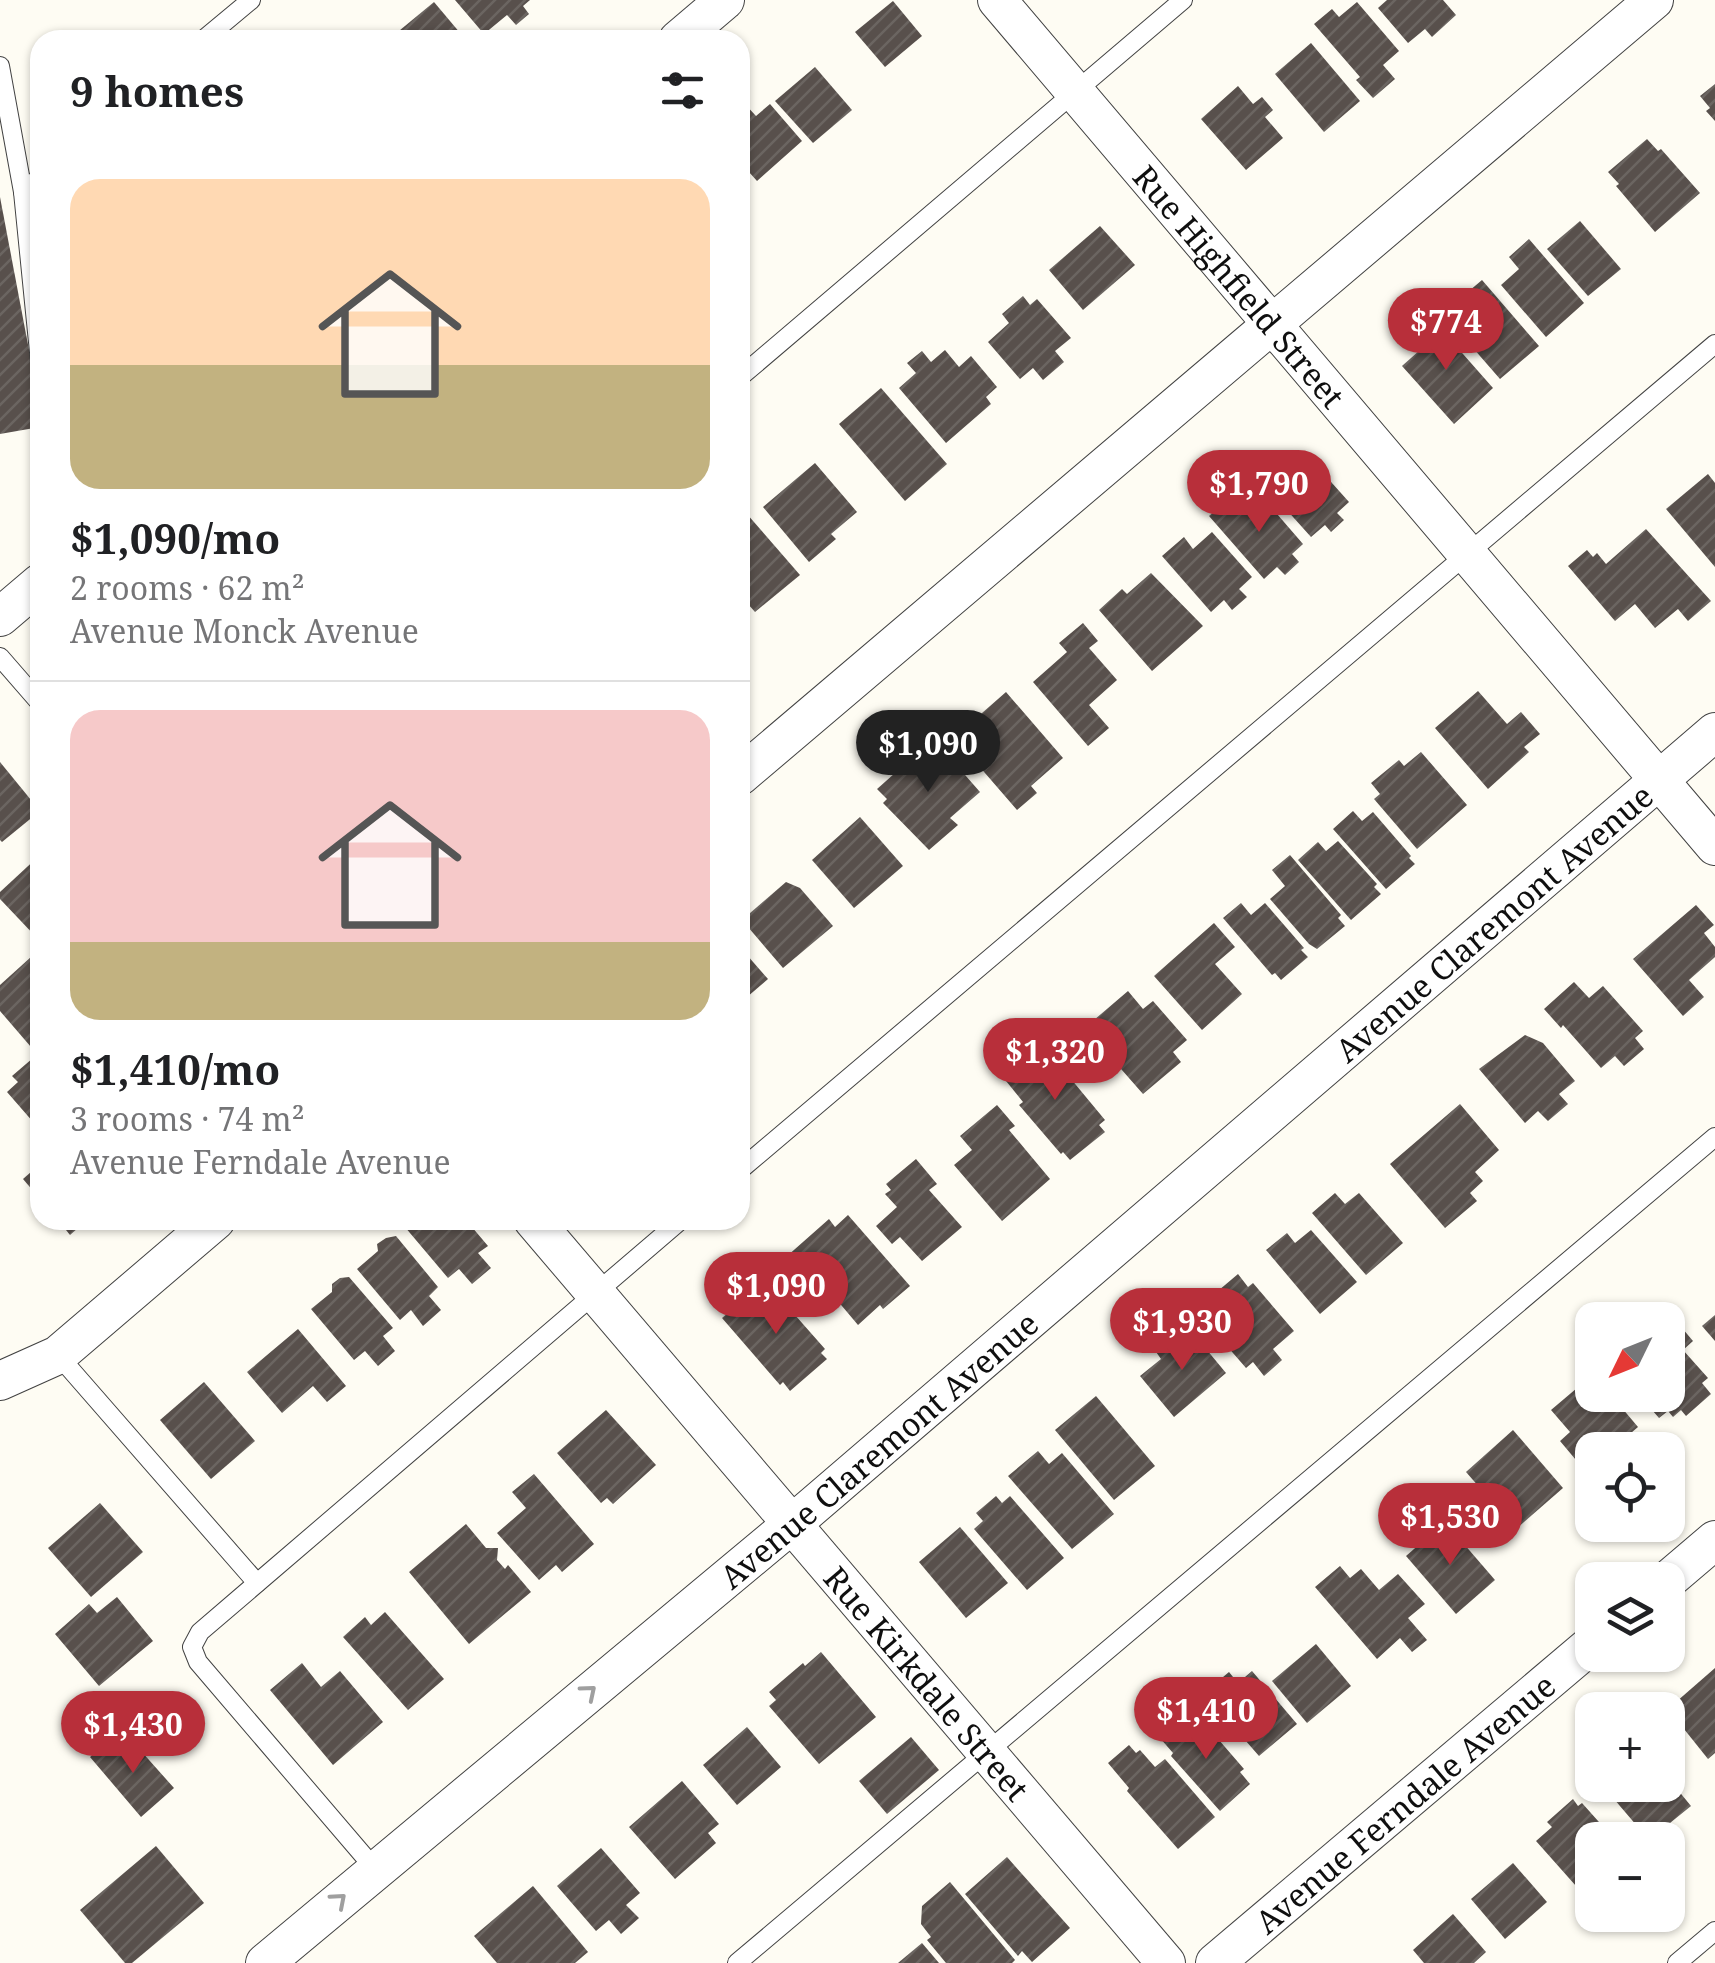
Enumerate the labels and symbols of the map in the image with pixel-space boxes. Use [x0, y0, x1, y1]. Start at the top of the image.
street label: Rue Highfield Street [1124, 156, 1355, 416]
pin: $774 [1387, 288, 1505, 373]
pin: $1,790 [1178, 450, 1340, 535]
pin: $1,090 [847, 710, 1009, 795]
street label: Avenue Claremont Avenue [1325, 774, 1661, 1071]
pin: $1,320 [974, 1018, 1136, 1103]
pin: $1,090 [695, 1252, 857, 1337]
pin: $1,930 [1101, 1288, 1263, 1373]
street label: Avenue Claremont Avenue [710, 1301, 1047, 1597]
north arrow [1575, 1302, 1685, 1412]
pin: $1,530 [1369, 1483, 1531, 1568]
street label: Rue Kirkdale Street [815, 1557, 1039, 1809]
street label: Avenue Ferndale Avenue [1245, 1663, 1563, 1942]
pin: $1,410 [1125, 1677, 1287, 1762]
one-way arrow [578, 1686, 596, 1704]
pin: $1,430 [52, 1691, 214, 1776]
one-way arrow [327, 1893, 346, 1911]

